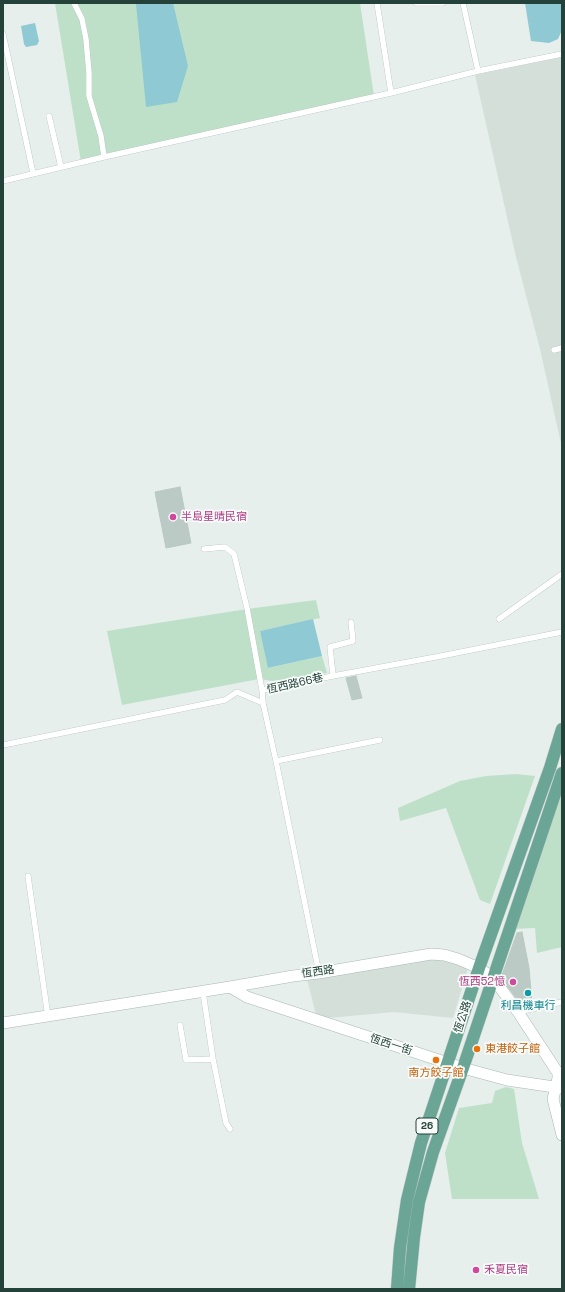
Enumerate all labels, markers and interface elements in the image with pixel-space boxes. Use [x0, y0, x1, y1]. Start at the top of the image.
place label: 半島星晴民宿 [181, 510, 247, 524]
marker: 半島星晴民宿 [168, 512, 178, 522]
street label: 恆西路66巷 [266, 671, 324, 697]
street label: 恆西路 [301, 963, 335, 981]
place label: 恆西52憶 [459, 975, 505, 989]
marker: 恆西52憶 [508, 977, 518, 987]
marker: 利昌機車行 [523, 988, 533, 998]
street label: 恆公路 [452, 999, 474, 1035]
place label: 利昌機車行 [501, 999, 555, 1013]
street label: 恆西一街 [368, 1032, 414, 1058]
place label: 東港餃子館 [485, 1042, 540, 1056]
marker: 東港餃子館 [472, 1044, 482, 1054]
marker: 南方餃子館 [431, 1055, 441, 1065]
place label: 南方餃子館 [409, 1066, 463, 1080]
road number: 26 [416, 1118, 438, 1134]
place label: 禾夏民宿 [484, 1263, 528, 1277]
marker: 禾夏民宿 [471, 1265, 481, 1275]

